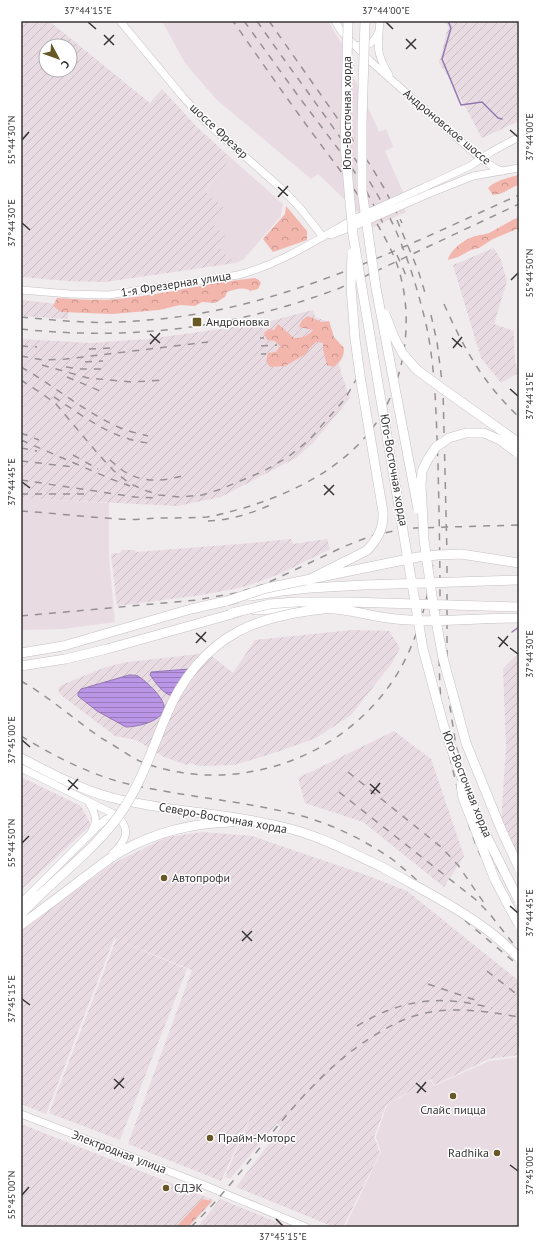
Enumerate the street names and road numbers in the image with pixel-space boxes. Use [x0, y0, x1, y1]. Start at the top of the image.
street label: Юго-Восточная хорда [339, 56, 354, 170]
street label: Андроновское шоссе [400, 85, 494, 168]
street label: шоссе Фрезер [187, 100, 252, 162]
street label: 1-я Фрезерная улица [120, 267, 232, 300]
street label: Юго-Восточная хорда [377, 413, 412, 527]
street label: Юго-Восточная хорда [439, 728, 496, 839]
street label: Северо-Восточная хорда [158, 799, 288, 836]
street label: Электродная улица [70, 1127, 169, 1177]

